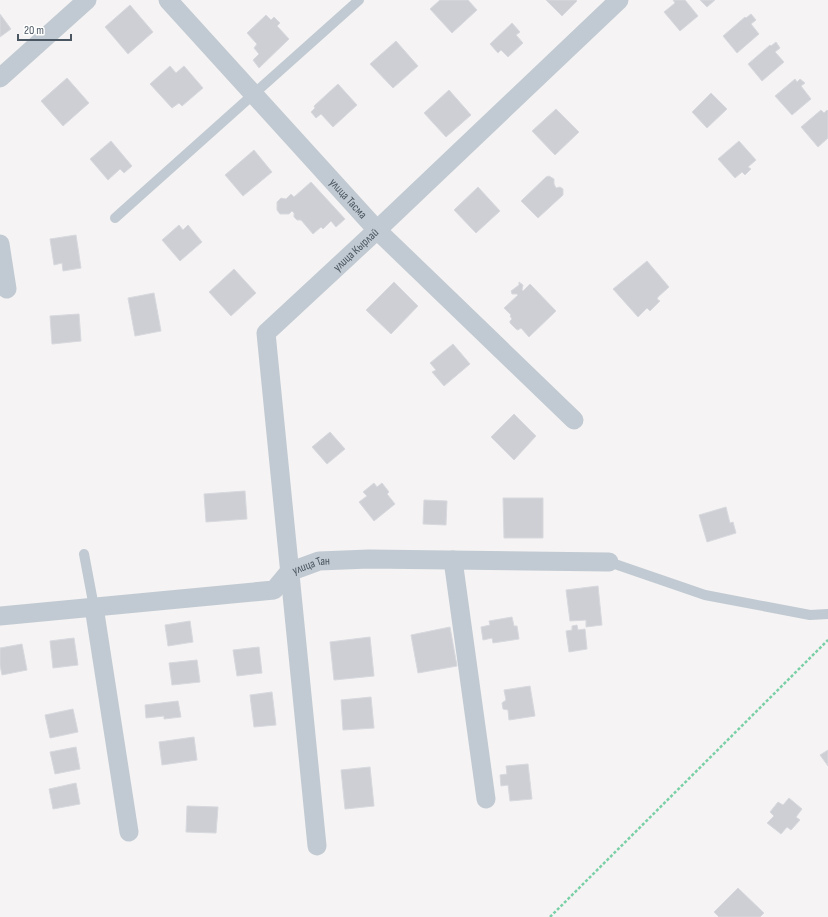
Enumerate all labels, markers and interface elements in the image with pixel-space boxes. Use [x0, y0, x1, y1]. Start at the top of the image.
scale bar [18, 16, 71, 42]
text: 20 m [24, 23, 44, 38]
street label: улица Тасма [326, 175, 370, 222]
street label: улица Кырлай [330, 225, 382, 275]
street label: улица Тан [290, 554, 330, 578]

